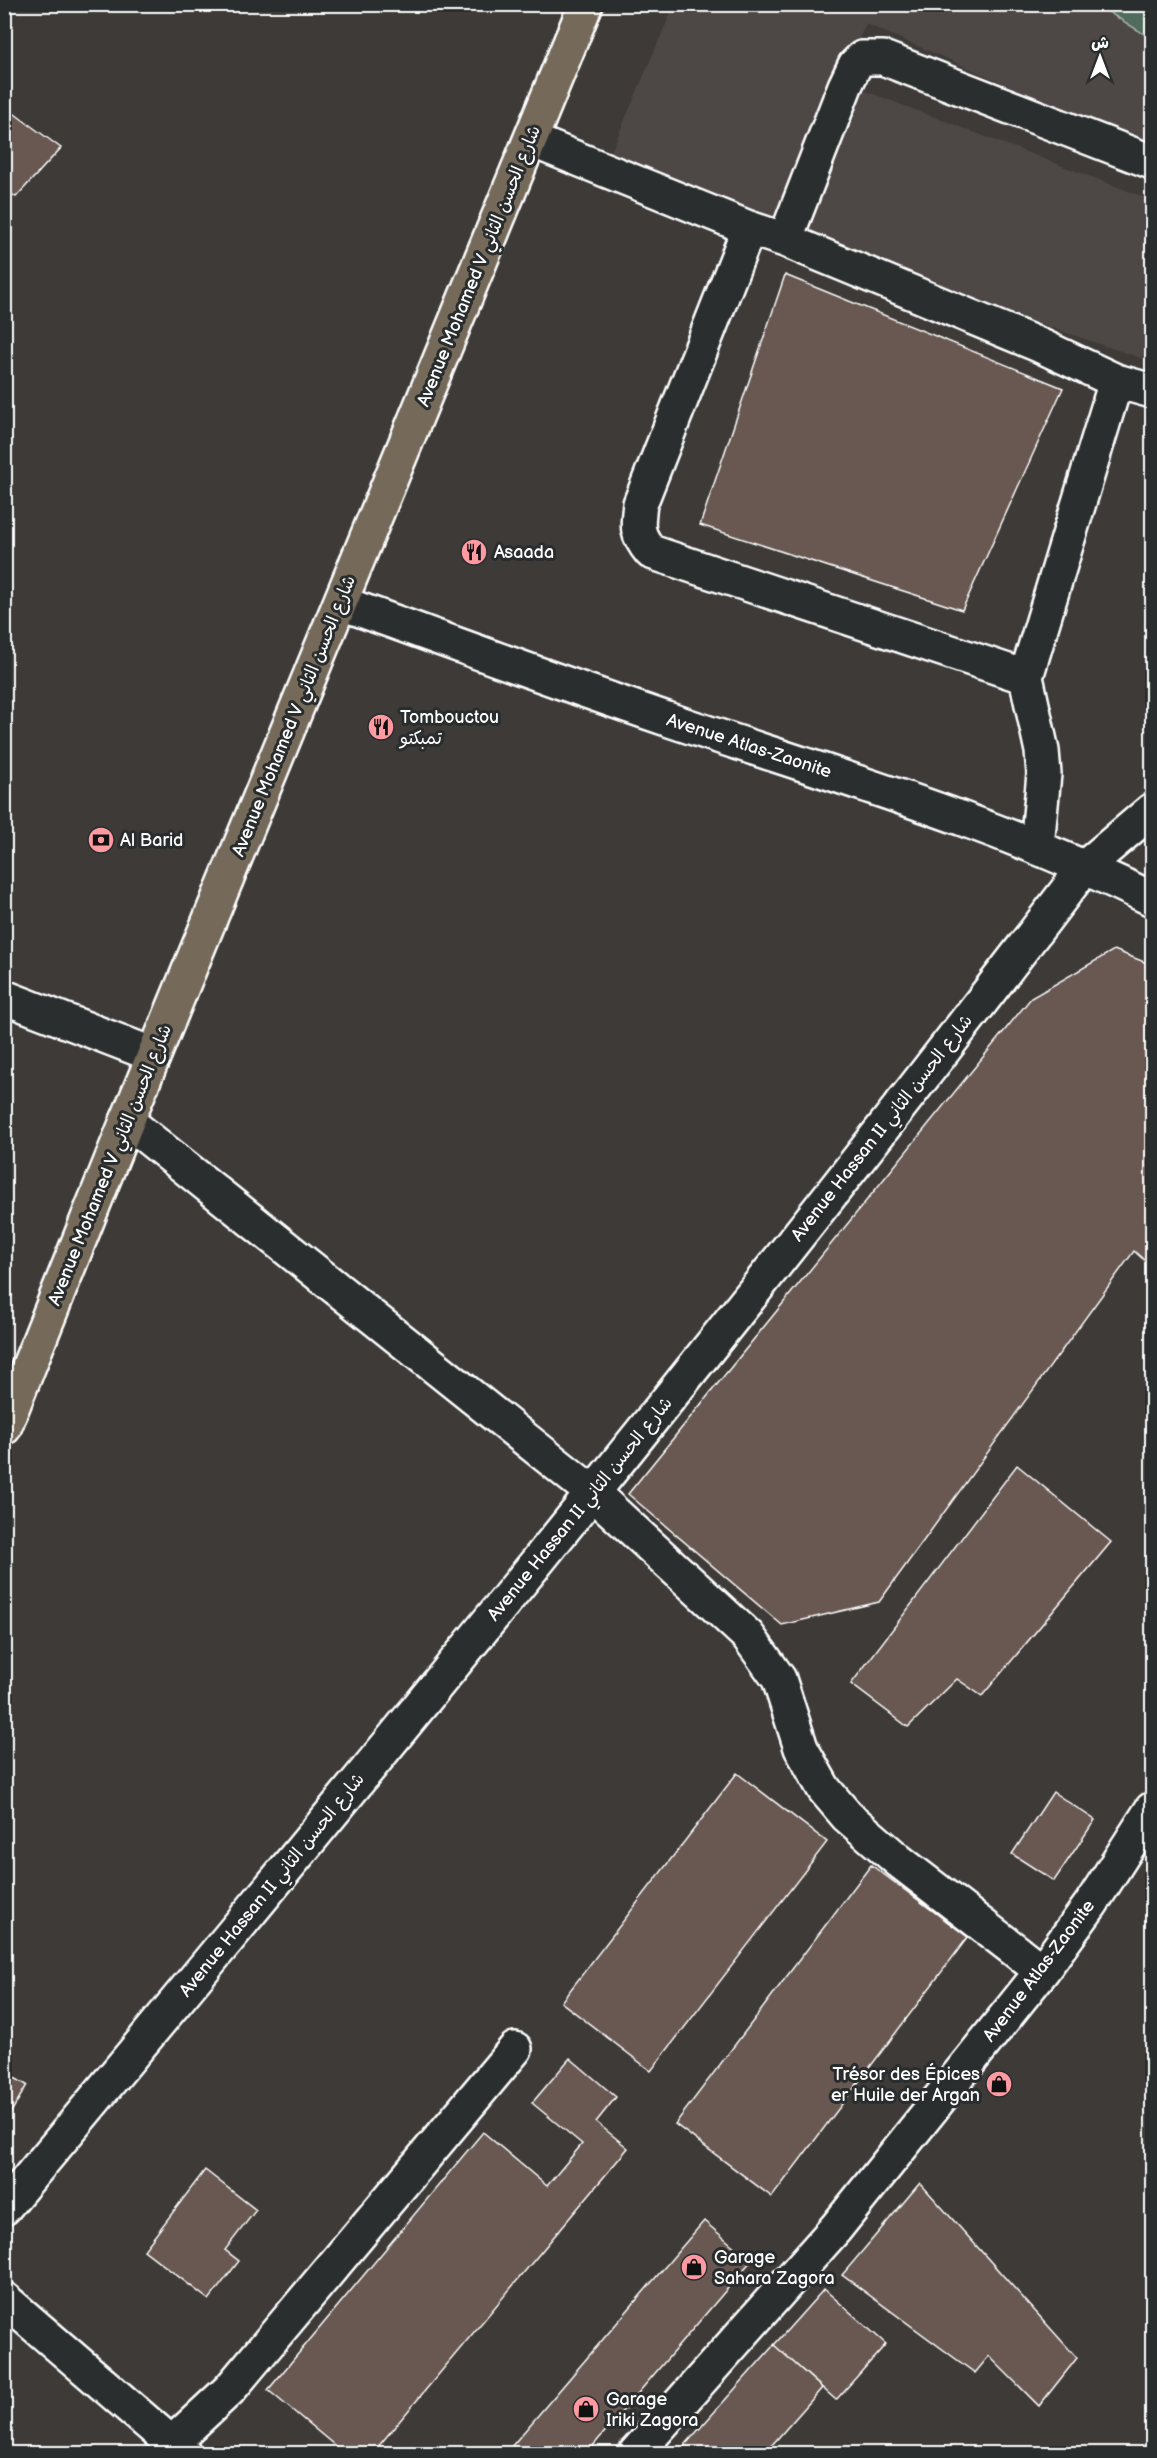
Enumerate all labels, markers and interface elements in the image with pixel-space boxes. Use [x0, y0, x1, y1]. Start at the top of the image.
north arrow [1070, 27, 1130, 87]
text: ش [1091, 34, 1109, 53]
street label: Avenue Mohamed V شارع الحسن الثاني [413, 122, 550, 412]
restaurant icon: Asaada [459, 537, 489, 567]
place label: Asaada [494, 542, 554, 563]
street label: Avenue Mohamed V شارع الحسن الثاني [228, 572, 365, 862]
place label: Tombouctou تمبكتو [398, 707, 499, 749]
street label: Avenue Atlas-Zaonite [664, 709, 834, 783]
restaurant icon: Tombouctou تمبكتو [366, 712, 396, 742]
bank icon: Al Barid [86, 825, 116, 855]
place label: Al Barid [120, 830, 183, 851]
street label: Avenue Hassan II شارع الحسن الثاني [787, 1011, 981, 1249]
street label: Avenue Mohamed V شارع الحسن الثاني [44, 1021, 181, 1311]
street label: Avenue Hassan II شارع الحسن الثاني [483, 1393, 681, 1628]
street label: Avenue Hassan II شارع الحسن الثاني [175, 1769, 373, 2004]
street label: Avenue Atlas-Zaonite [979, 1896, 1099, 2046]
place label: Trésor des Épices er Huile der Argan [831, 2062, 980, 2106]
shop icon: Trésor des Épices er Huile der Argan [984, 2069, 1014, 2099]
place label: Garage Sahara Zagora [714, 2247, 835, 2289]
shop icon: Garage Sahara Zagora [679, 2252, 709, 2282]
place label: Garage Iriki Zagora [606, 2389, 698, 2431]
shop icon: Garage Iriki Zagora [571, 2394, 601, 2424]

